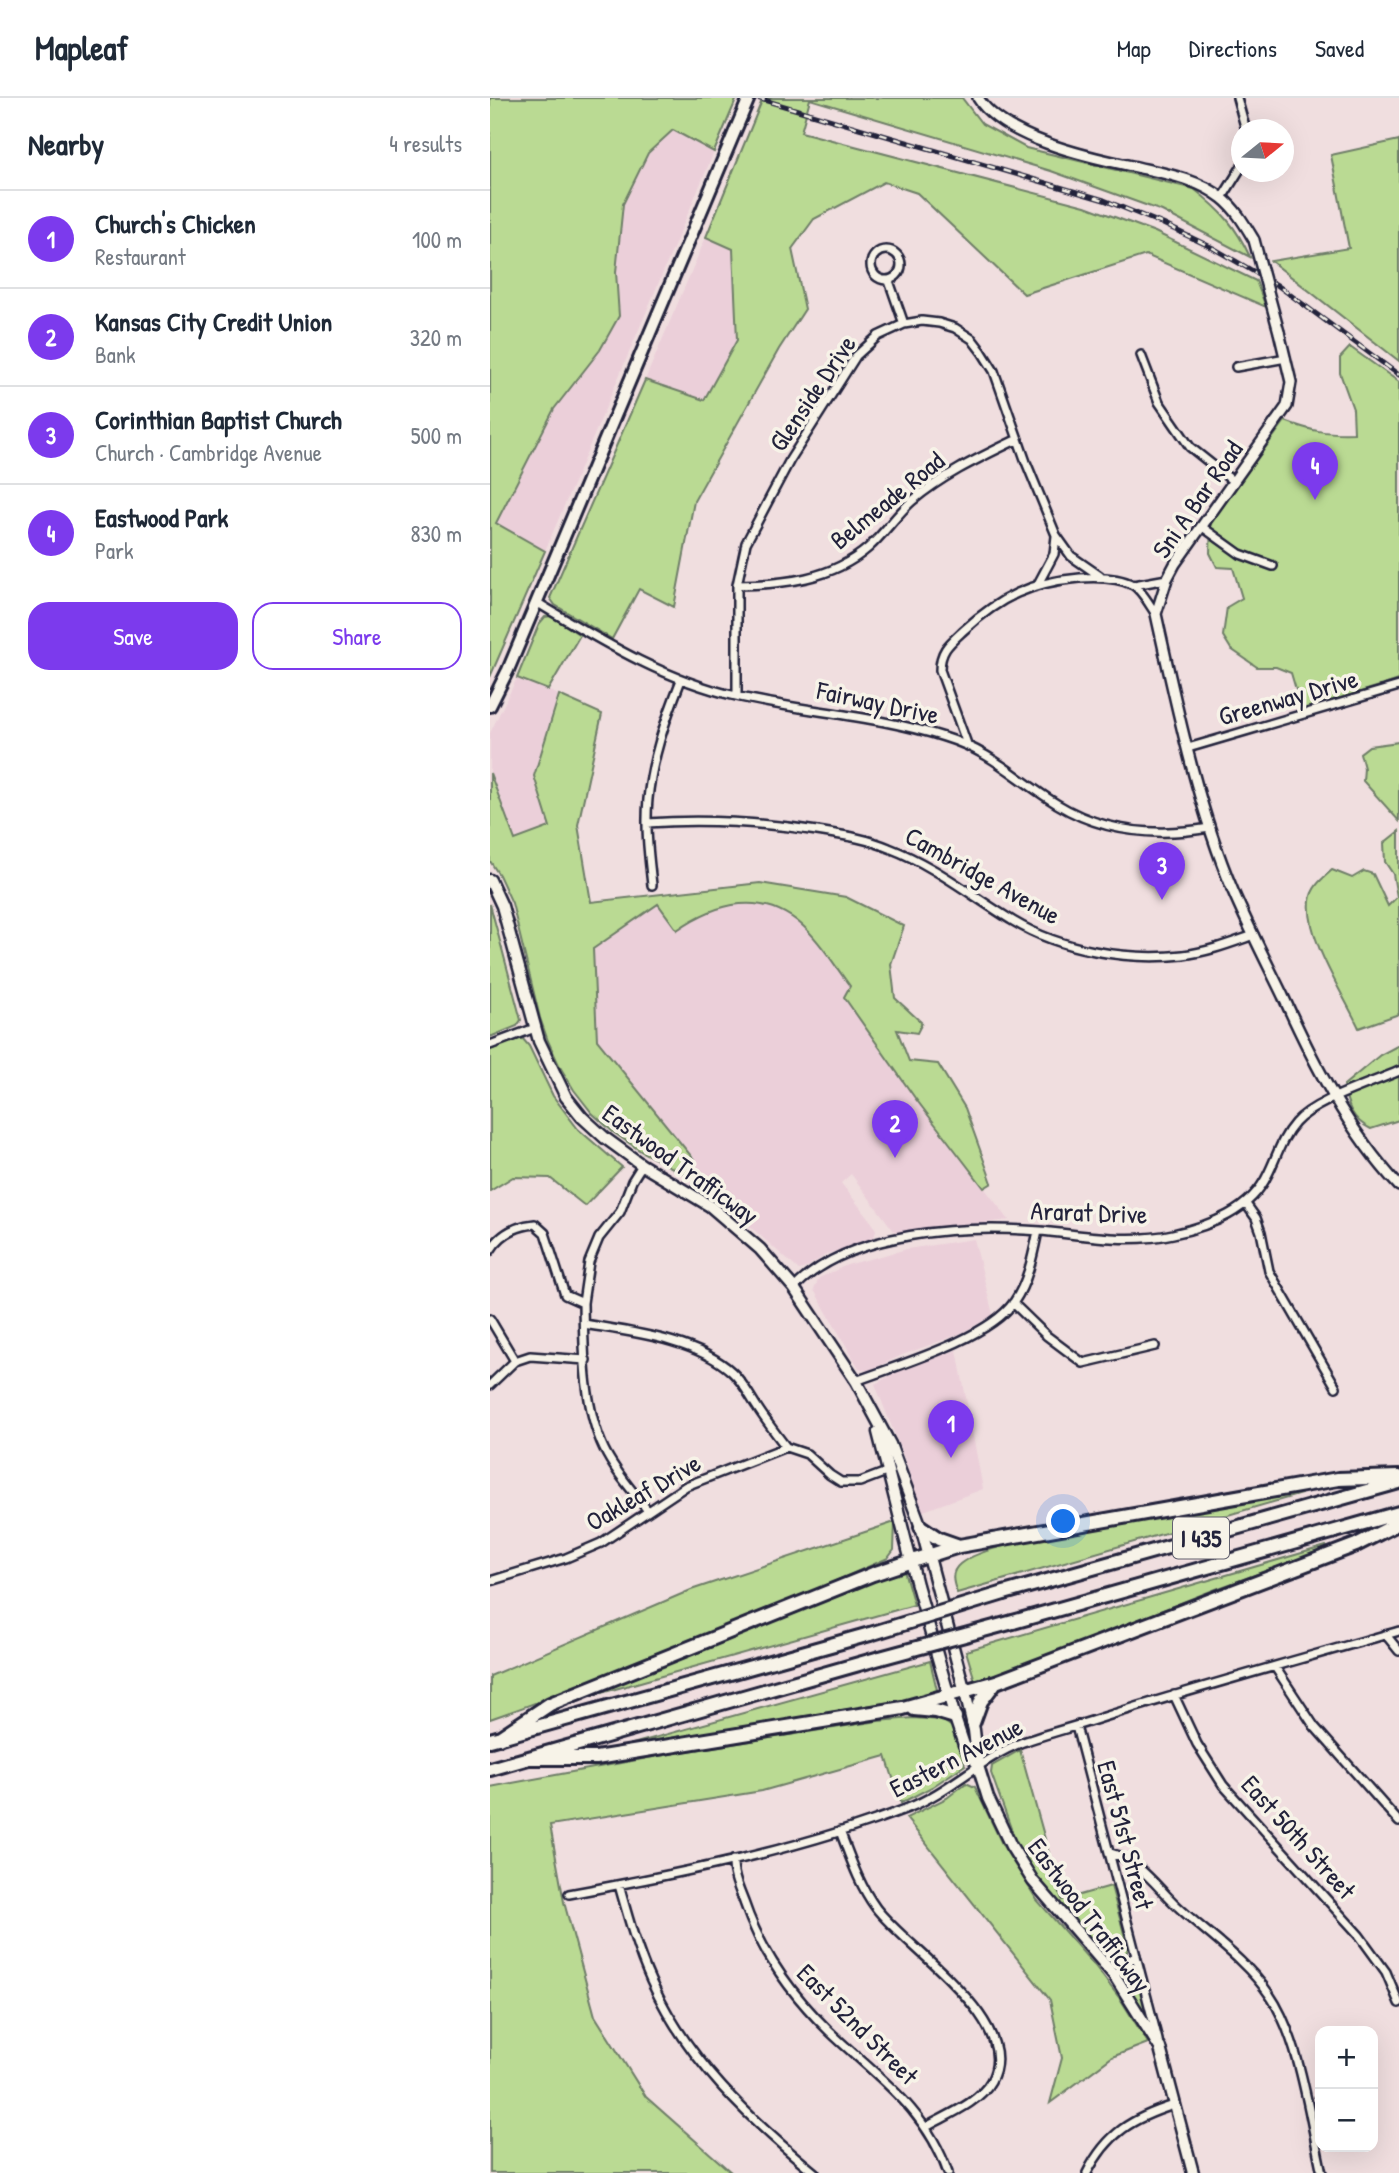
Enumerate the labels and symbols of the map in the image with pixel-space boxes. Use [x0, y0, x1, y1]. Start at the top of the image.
north arrow [1231, 119, 1294, 182]
street label: Glenside Drive [760, 328, 864, 458]
street label: Sni A Bar Road [1144, 433, 1250, 565]
pin: 4 [1292, 442, 1338, 500]
street label: Belmeade Road [822, 443, 952, 557]
street label: Greenway Drive [1214, 660, 1362, 734]
street label: Fairway Drive [813, 672, 942, 732]
street label: Cambridge Avenue [899, 818, 1067, 932]
pin: 3 [1139, 842, 1185, 900]
street label: Eastwood Trafficway [596, 1095, 766, 1233]
pin: 2 [872, 1100, 918, 1158]
street label: Ararat Drive [1030, 1192, 1148, 1232]
pin: 1 [928, 1400, 974, 1458]
street label: Oakleaf Drive [579, 1445, 707, 1539]
your location [1046, 1504, 1080, 1538]
road number: I 435 [1173, 1518, 1229, 1558]
street label: Eastern Avenue [884, 1709, 1028, 1805]
street label: East 51st Street [1089, 1757, 1163, 1914]
street label: East 50th Street [1234, 1767, 1365, 1907]
street label: Eastwood Trafficway [1020, 1831, 1160, 1999]
street label: East 52nd Street [790, 1956, 927, 2093]

